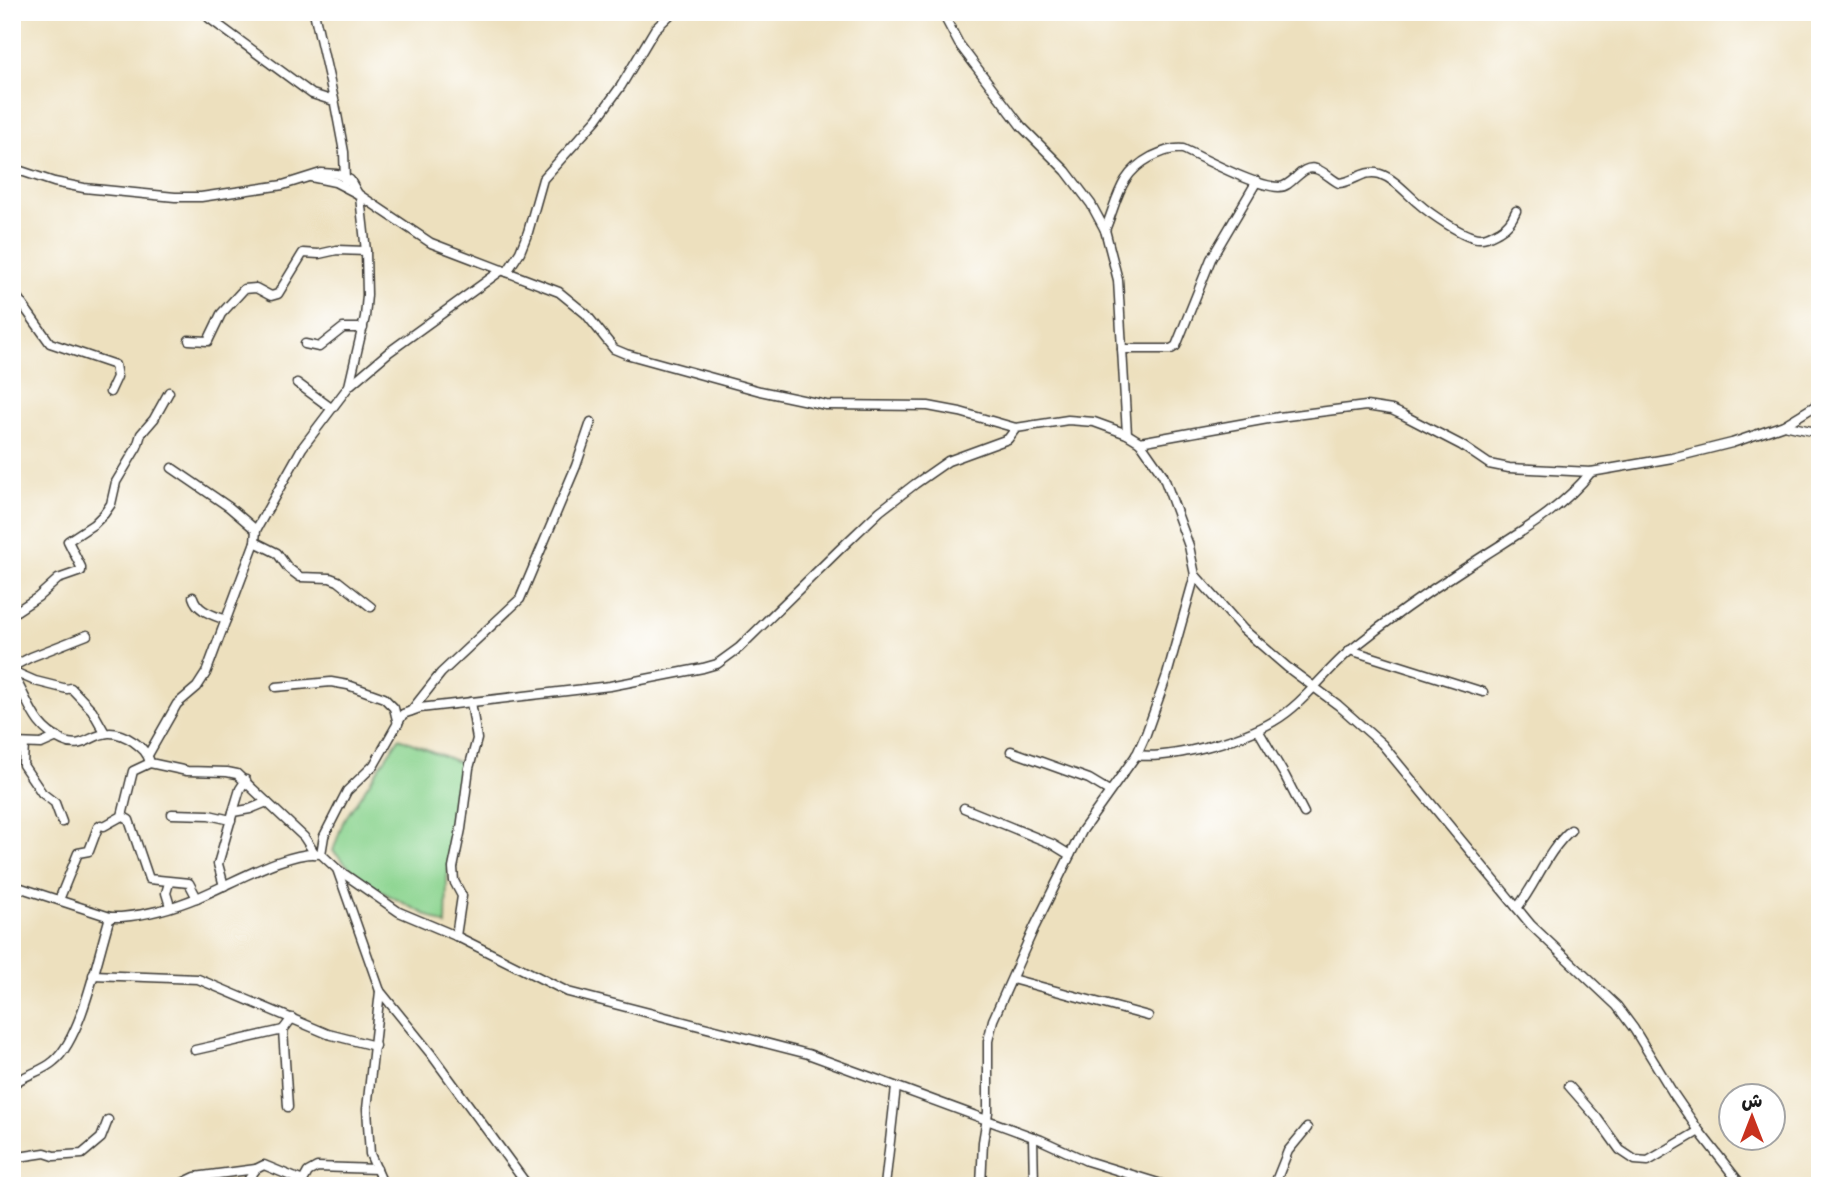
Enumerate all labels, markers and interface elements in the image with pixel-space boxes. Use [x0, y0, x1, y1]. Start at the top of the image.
north arrow [1716, 1082, 1786, 1152]
text: ش [1742, 1090, 1763, 1112]

